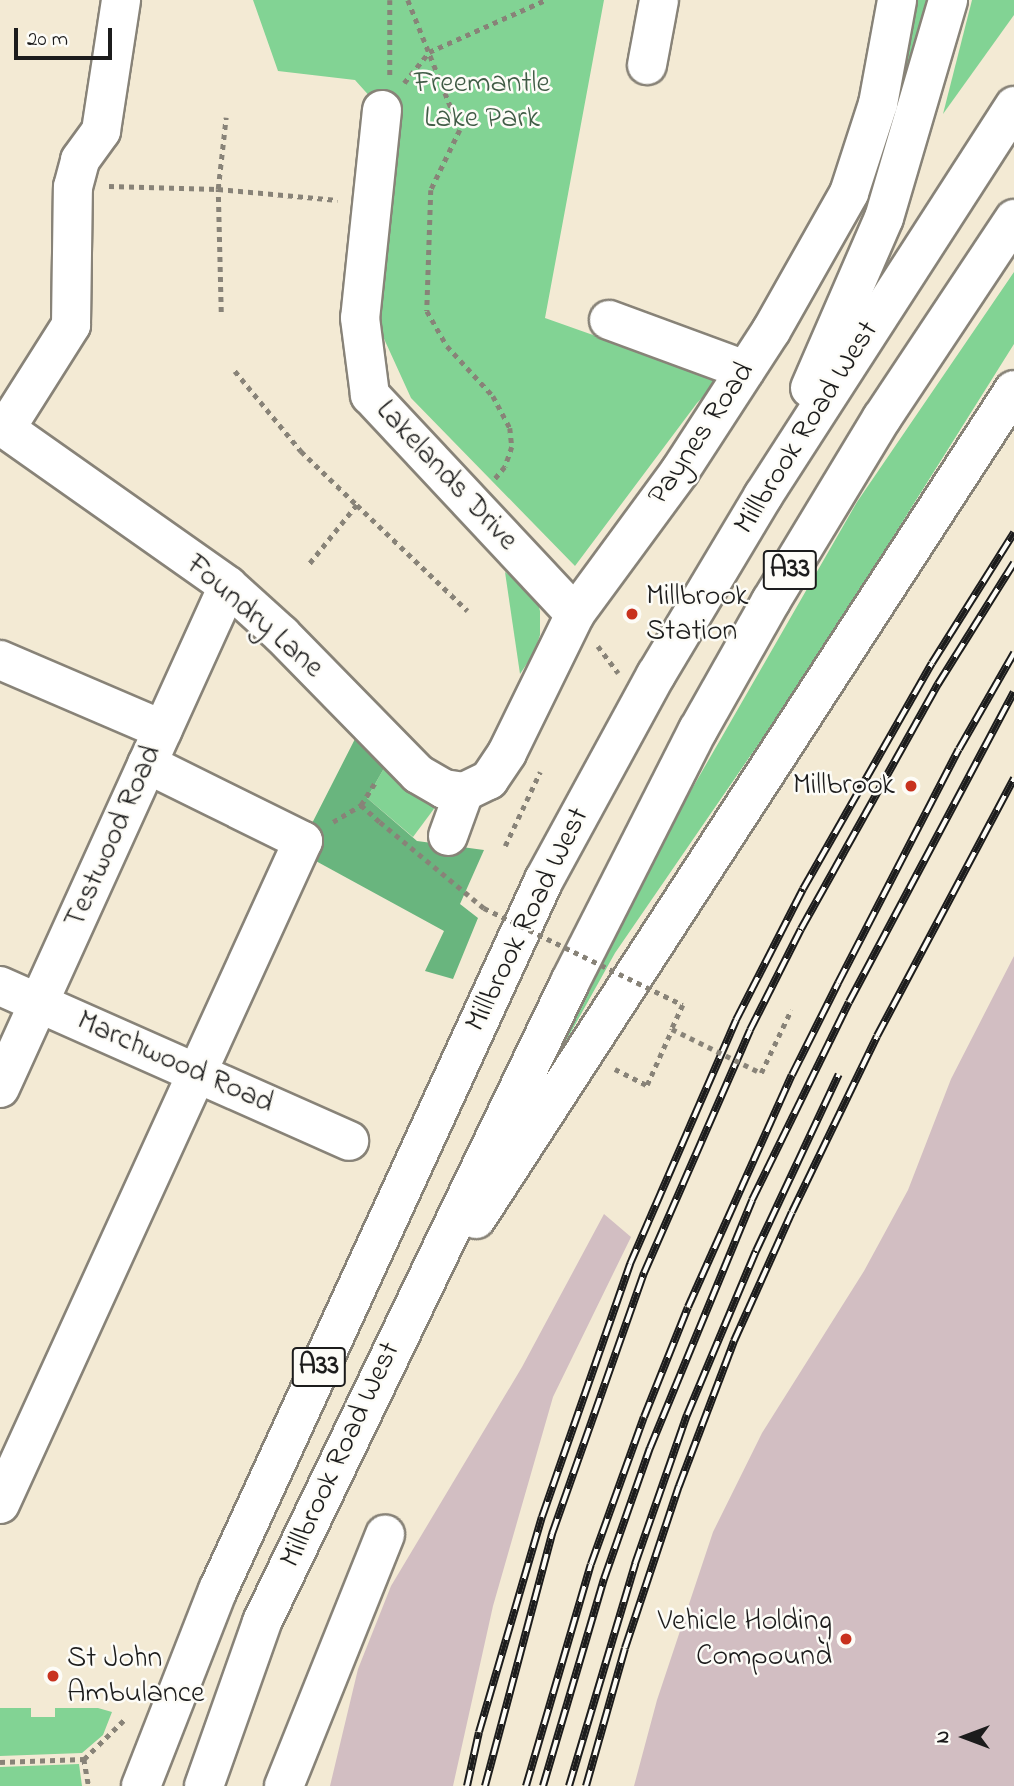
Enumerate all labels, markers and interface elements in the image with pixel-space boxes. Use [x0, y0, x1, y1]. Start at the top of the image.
scale bar [18, 14, 116, 58]
text: 20 m [27, 25, 68, 55]
park label: Freemantle Lake Park [414, 66, 550, 136]
street label: Millbrook Road West [727, 315, 887, 541]
street label: Paynes Road [641, 356, 763, 512]
street label: Lakelands Drive [367, 393, 525, 559]
road number: A33 [762, 546, 818, 594]
street label: Foundry Lane [178, 548, 330, 686]
place label: Millbrook Station [646, 579, 748, 650]
marker: Millbrook Station [624, 606, 640, 622]
street label: Testwood Road [58, 740, 170, 934]
place label: Millbrook [793, 768, 895, 804]
marker: Millbrook [901, 776, 921, 796]
street label: Millbrook Road West [458, 802, 598, 1038]
street label: Marchwood Road [71, 1004, 279, 1122]
street label: Millbrook Road West [273, 1337, 409, 1573]
road number: A33 [291, 1342, 347, 1392]
place label: Vehicle Holding Compound [658, 1604, 832, 1674]
marker: Vehicle Holding Compound [838, 1631, 854, 1647]
place label: St John Ambulance [67, 1641, 204, 1712]
marker: St John Ambulance [45, 1668, 61, 1684]
north arrow [930, 1702, 1000, 1772]
text: N [930, 1731, 957, 1743]

